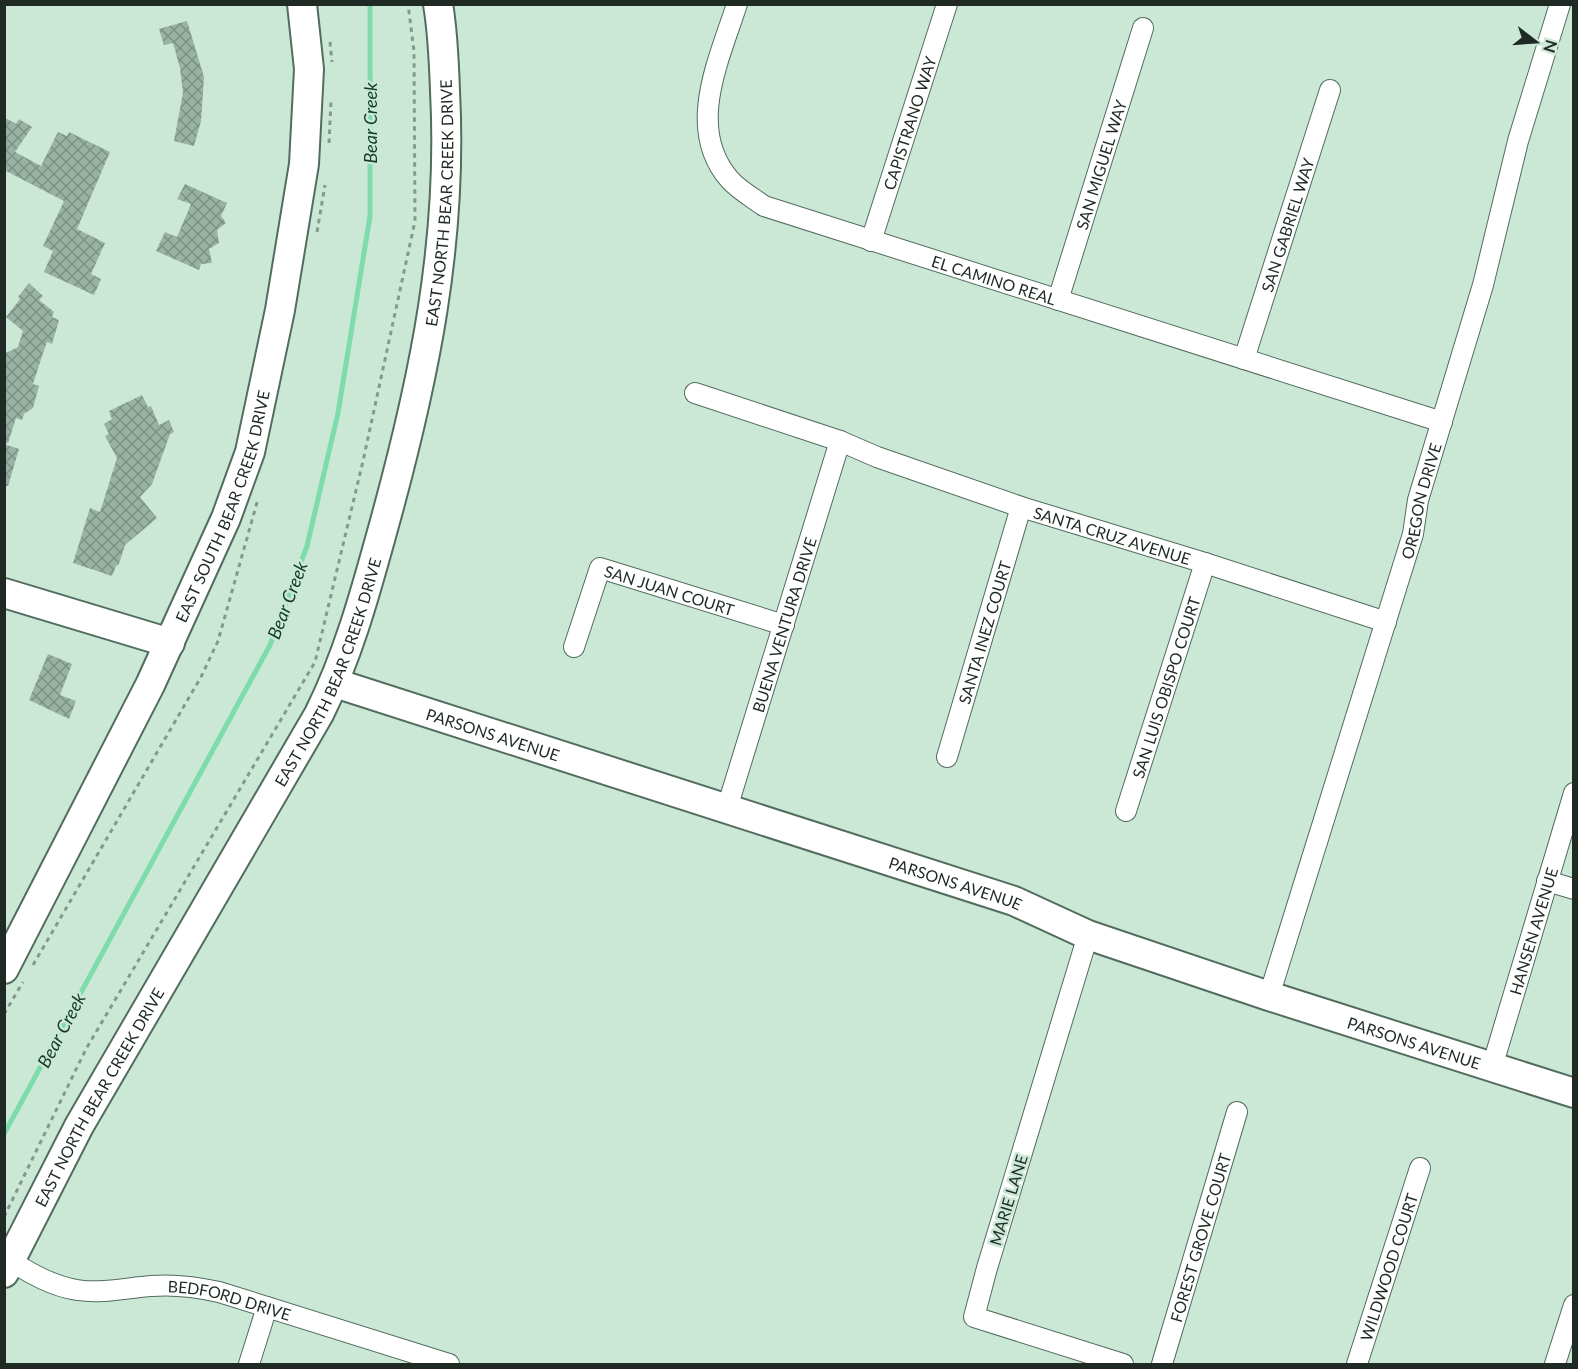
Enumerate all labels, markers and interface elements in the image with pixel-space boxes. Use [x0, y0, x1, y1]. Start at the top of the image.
north arrow [1506, 12, 1566, 72]
text: N [1540, 38, 1562, 55]
street label: CAPISTRANO WAY [879, 54, 939, 192]
street label: EAST NORTH BEAR CREEK DRIVE [421, 79, 456, 328]
water label: Bear Creek [359, 82, 381, 164]
street label: SAN MIGUEL WAY [1071, 97, 1130, 232]
street label: SAN GABRIEL WAY [1257, 155, 1317, 294]
street label: EL CAMINO REAL [930, 251, 1059, 308]
street label: EAST SOUTH BEAR CREEK DRIVE [171, 388, 272, 625]
street label: OREGON DRIVE [1396, 440, 1444, 561]
street label: SANTA CRUZ AVENUE [1032, 502, 1193, 568]
street label: BUENA VENTURA DRIVE [748, 535, 819, 714]
street label: EAST NORTH BEAR CREEK DRIVE [270, 555, 384, 789]
water label: Bear Creek [262, 558, 312, 642]
street label: SANTA INEZ COURT [954, 558, 1014, 706]
street label: SAN JUAN COURT [602, 561, 737, 619]
street label: SAN LUIS OBISPO COURT [1128, 593, 1203, 780]
street label: PARSONS AVENUE [424, 703, 562, 764]
street label: PARSONS AVENUE [887, 852, 1026, 913]
street label: HANSEN AVENUE [1505, 865, 1561, 997]
street label: EAST NORTH BEAR CREEK DRIVE [30, 984, 167, 1209]
water label: Bear Creek [32, 989, 90, 1071]
street label: PARSONS AVENUE [1345, 1012, 1483, 1072]
street label: FOREST GROVE COURT [1166, 1150, 1234, 1324]
street label: MARIE LANE [985, 1152, 1031, 1248]
street label: WILDWOOD COURT [1356, 1190, 1421, 1343]
street label: BEDFORD DRIVE [168, 1276, 293, 1323]

